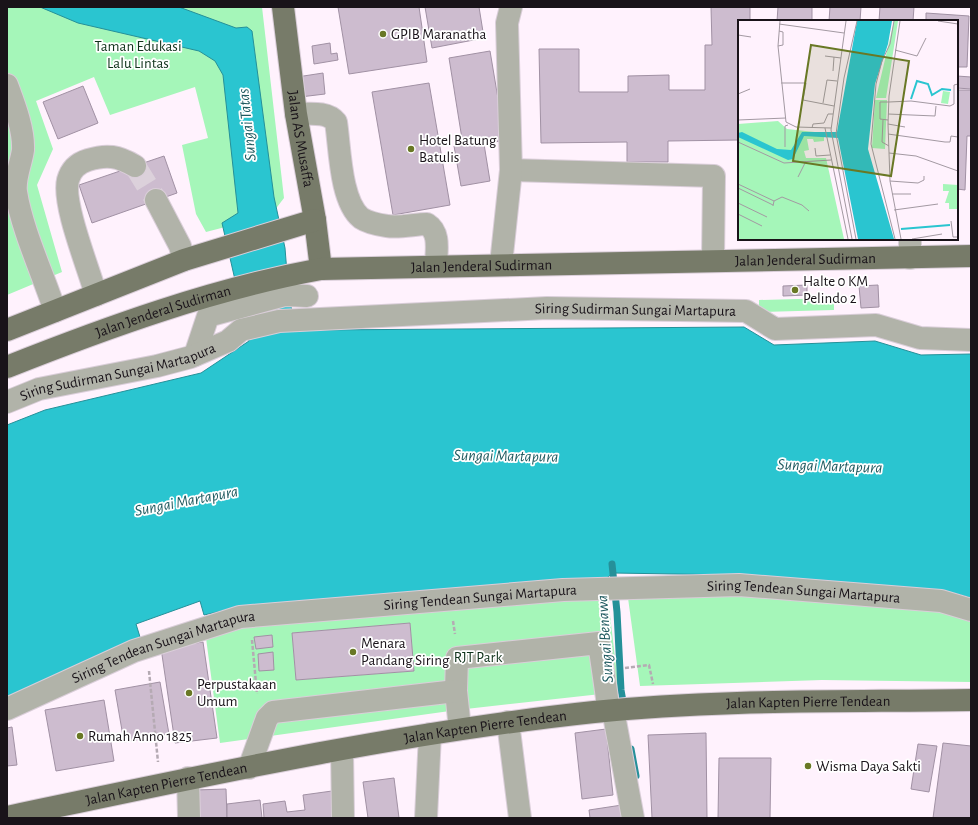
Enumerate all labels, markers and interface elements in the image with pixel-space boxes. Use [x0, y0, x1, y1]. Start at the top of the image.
inset map [738, 20, 958, 240]
place label: GPIB Maranatha [391, 27, 487, 42]
marker: GPIB Maranatha [378, 29, 388, 39]
park label: Taman Edukasi Lalu Lintas [94, 39, 182, 71]
water label: Sungai Tatas [235, 88, 259, 162]
street label: Jalan AS Musaffa [285, 90, 316, 188]
place label: Hotel Batung Batulis [419, 133, 497, 165]
marker: Hotel Batung Batulis [406, 144, 416, 154]
street label: Jalan Jenderal Sudirman [735, 251, 876, 269]
street label: Jalan Jenderal Sudirman [411, 257, 552, 275]
place label: Halte 0 KM Pelindo 2 [803, 274, 868, 306]
street label: Jalan Jenderal Sudirman [94, 283, 233, 341]
marker: Halte 0 KM Pelindo 2 [790, 285, 800, 295]
street label: Siring Sudirman Sungai Martapura [534, 301, 736, 319]
street label: Siring Sudirman Sungai Martapura [18, 340, 218, 404]
water label: Sungai Martapura [453, 447, 559, 466]
water label: Sungai Martapura [777, 456, 883, 477]
water label: Sungai Martapura [133, 483, 239, 520]
street label: Siring Tendean Sungai Martapura [707, 578, 901, 606]
street label: Siring Tendean Sungai Martapura [383, 583, 577, 613]
water label: Sungai Benawa [594, 594, 616, 683]
street label: Siring Tendean Sungai Martapura [70, 609, 256, 686]
place label: Menara Pandang Siring [361, 636, 450, 668]
marker: Menara Pandang Siring [348, 647, 358, 657]
park label: RJT Park [454, 650, 502, 665]
place label: Perpustakaan Umum [197, 677, 276, 709]
marker: Perpustakaan Umum [184, 688, 194, 698]
street label: Jalan Kapten Pierre Tendean [726, 694, 890, 711]
street label: Jalan Kapten Pierre Tendean [403, 708, 568, 746]
place label: Rumah Anno 1825 [88, 729, 192, 744]
marker: Rumah Anno 1825 [75, 731, 85, 741]
place label: Wisma Daya Sakti [816, 759, 921, 774]
street label: Jalan Kapten Pierre Tendean [85, 760, 249, 808]
marker: Wisma Daya Sakti [803, 761, 813, 771]

